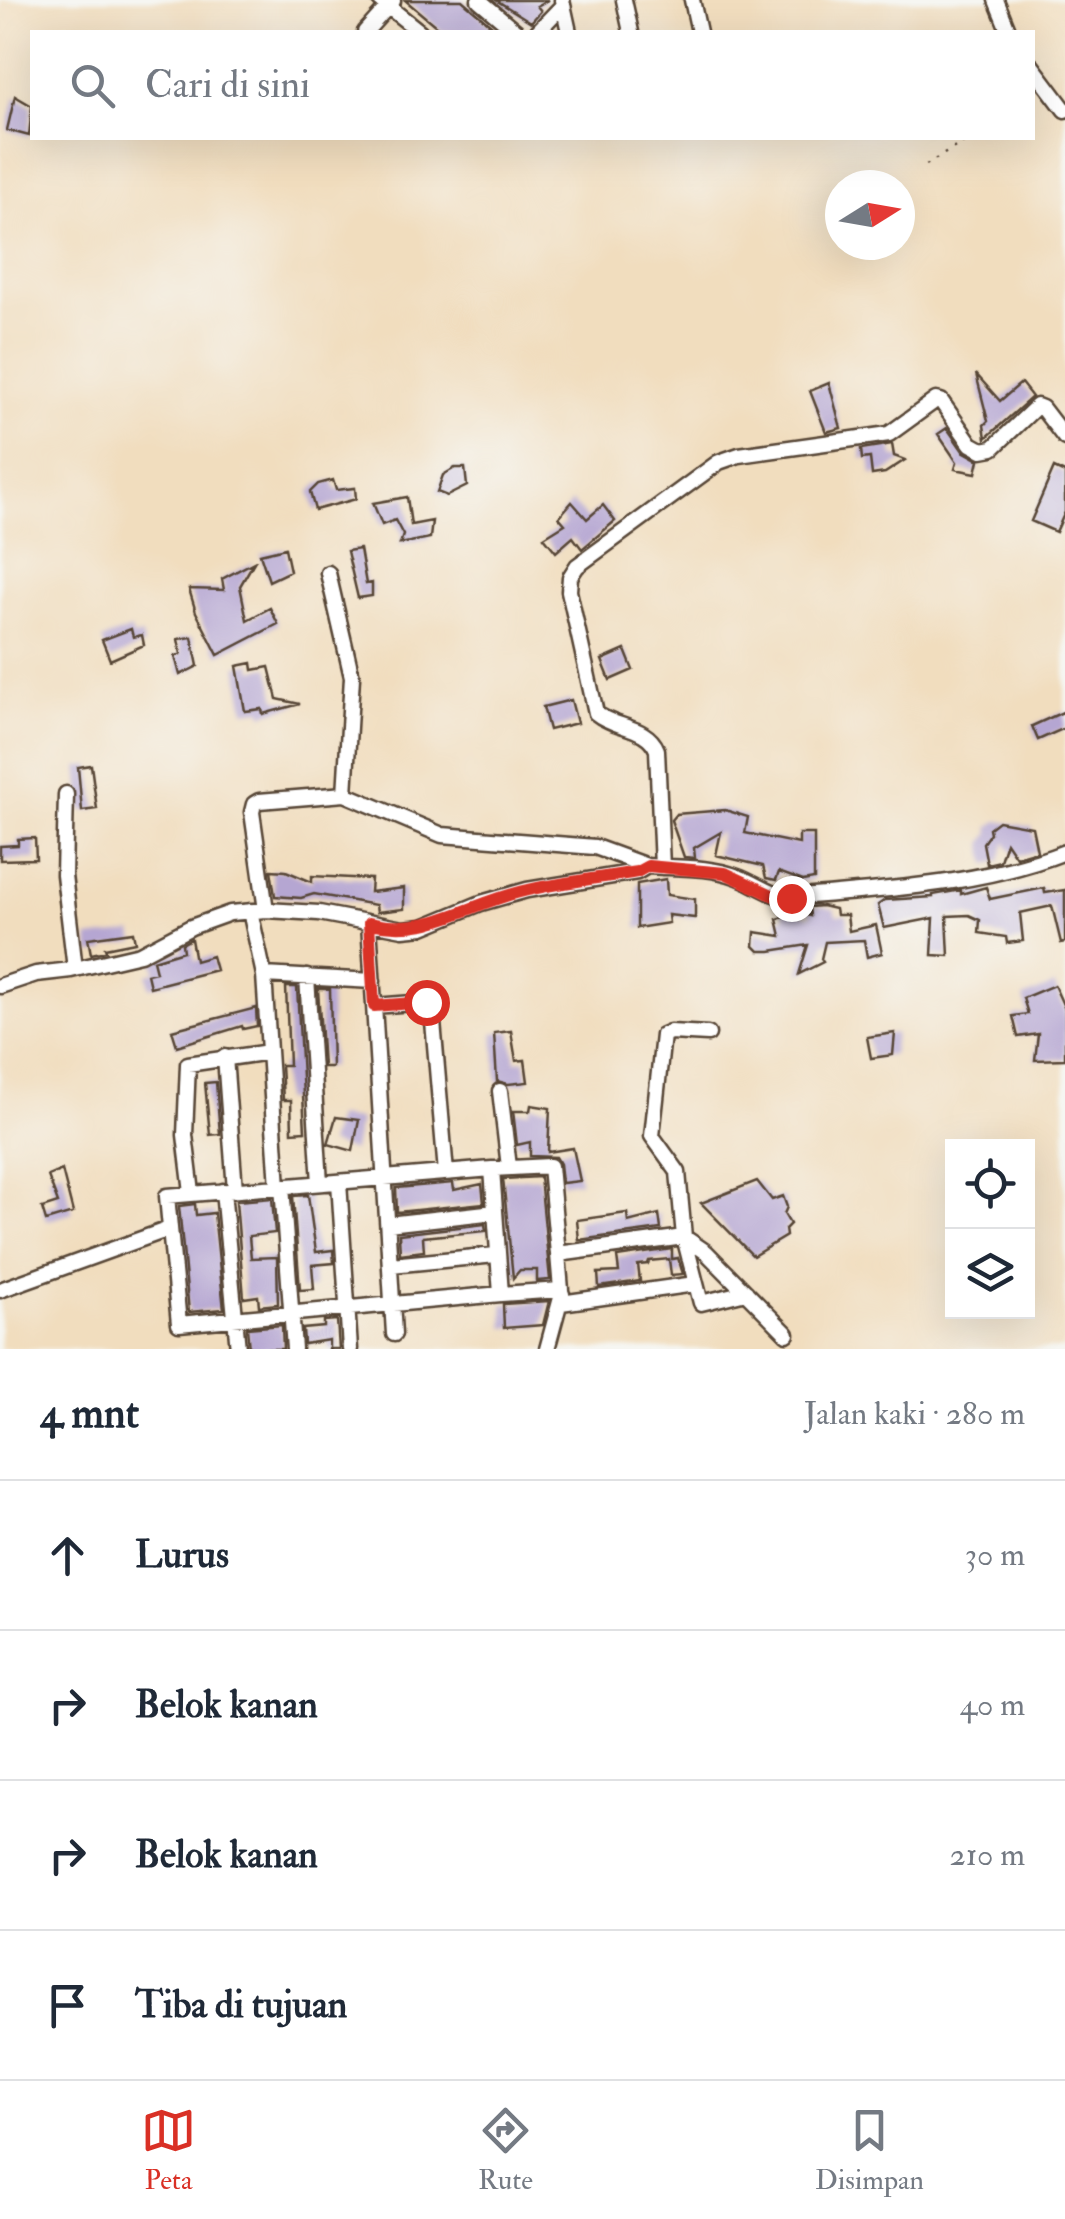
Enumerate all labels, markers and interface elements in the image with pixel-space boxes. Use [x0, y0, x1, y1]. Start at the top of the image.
search box [30, 30, 1035, 140]
icon: search [65, 58, 120, 113]
text: Cari di sini [145, 61, 310, 109]
north arrow [825, 170, 915, 260]
route end [769, 876, 815, 922]
route start [404, 980, 450, 1026]
map controls [945, 1139, 1035, 1319]
button: locate [945, 1139, 1035, 1229]
button: layers [945, 1229, 1035, 1319]
text: 4 mnt [40, 1388, 139, 1440]
text: Jalan kaki · 280 m [804, 1394, 1025, 1434]
icon: ahead [40, 1528, 95, 1583]
text: Lurus [135, 1531, 229, 1579]
text: 30 m [965, 1535, 1025, 1575]
icon: right [40, 1678, 95, 1733]
text: Belok kanan [135, 1681, 318, 1729]
text: 40 m [960, 1685, 1025, 1725]
icon: right [40, 1828, 95, 1883]
text: Belok kanan [135, 1831, 318, 1879]
text: 210 m [950, 1835, 1025, 1875]
icon: arrive [40, 1978, 95, 2033]
text: Tiba di tujuan [135, 1981, 347, 2029]
tab: Peta [141, 2103, 196, 2198]
tab: Rute [478, 2103, 533, 2198]
tab: Disimpan [815, 2103, 924, 2198]

